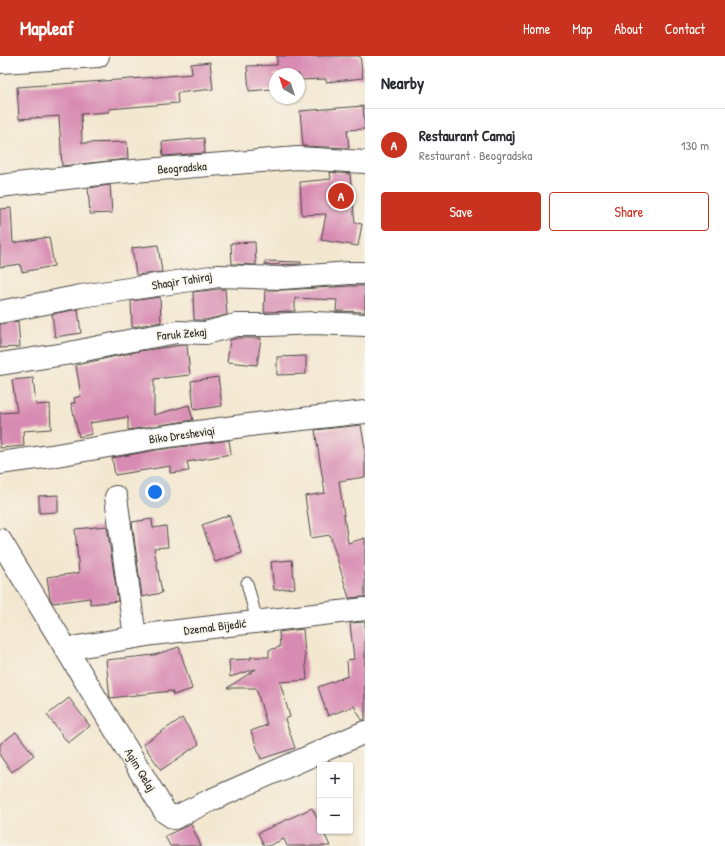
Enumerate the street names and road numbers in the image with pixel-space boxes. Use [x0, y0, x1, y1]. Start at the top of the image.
street label: Beogradska [157, 157, 207, 178]
street label: Shaqir Tahiraj [150, 267, 214, 294]
street label: Faruk Zekaj [155, 323, 208, 344]
street label: Biko Dresheviqi [148, 421, 216, 448]
street label: Dzemal Bijedić [183, 614, 247, 639]
street label: Agim Qelaj [121, 745, 160, 795]

